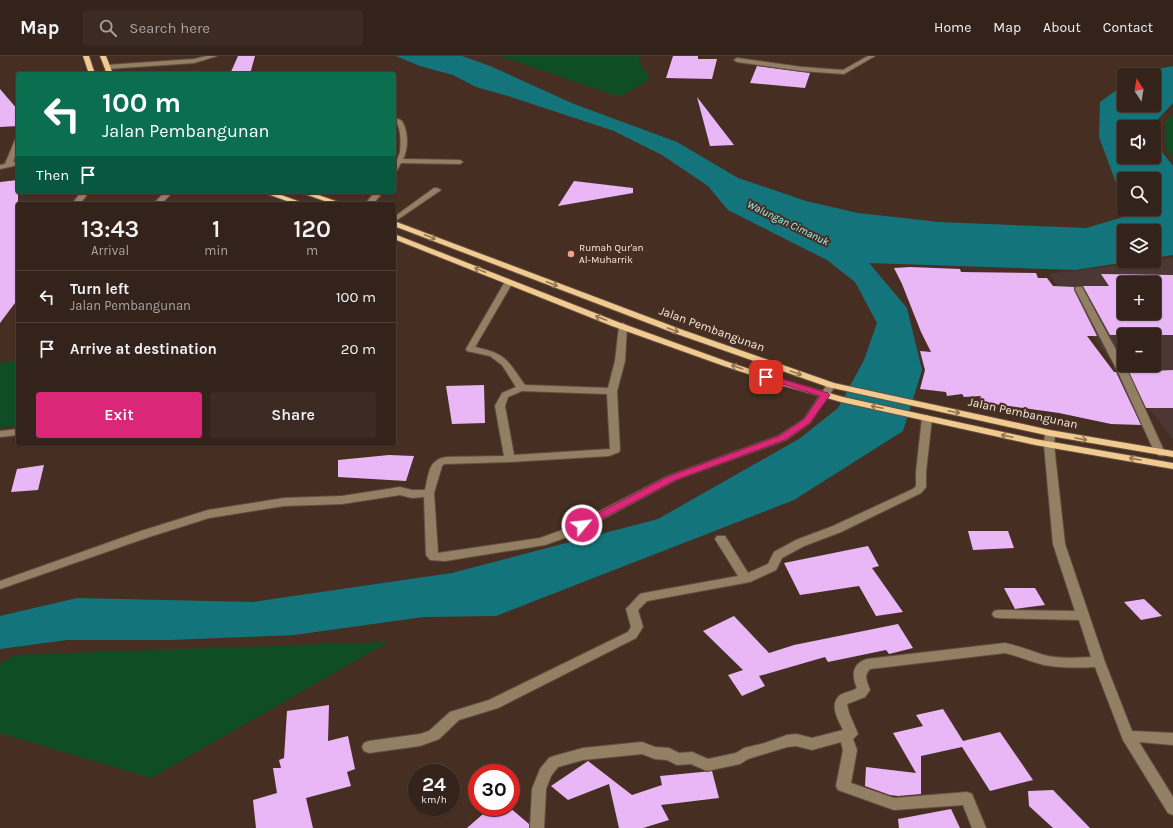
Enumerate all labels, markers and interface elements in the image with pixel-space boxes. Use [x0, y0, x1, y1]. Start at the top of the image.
search box [83, 10, 363, 46]
text: Map [20, 17, 59, 39]
icon: search [97, 17, 119, 39]
text: Search here [129, 19, 210, 37]
text: Home [934, 19, 971, 36]
text: Map [993, 19, 1021, 36]
text: About [1043, 19, 1081, 36]
text: Contact [1103, 19, 1153, 36]
north arrow [1117, 68, 1161, 112]
map controls [1117, 68, 1161, 372]
text: 100 m [102, 86, 181, 119]
icon: left [36, 88, 88, 140]
text: Jalan Pembangunan [102, 120, 269, 142]
button: sound [1117, 120, 1161, 164]
icon: arrive [77, 164, 99, 186]
text: Then [36, 166, 69, 184]
button: search [1117, 172, 1161, 216]
water label: Walungan Cimanuk [745, 198, 832, 249]
text: 13:43 [81, 215, 139, 243]
text: 1 [212, 215, 220, 243]
text: 120 [293, 215, 331, 243]
button: layers [1117, 224, 1161, 268]
one-way arrow [424, 233, 436, 241]
place label: Rumah Qur'an Al-Muharrik [579, 242, 644, 266]
text: Arrival [91, 243, 129, 258]
text: min [204, 243, 228, 258]
text: m [306, 243, 318, 258]
marker: Rumah Qur'an Al-Muharrik [566, 249, 576, 259]
one-way arrow [475, 266, 487, 274]
button: + [1117, 276, 1161, 320]
text: Turn left [70, 280, 129, 298]
one-way arrow [545, 280, 557, 288]
icon: left [36, 286, 58, 308]
text: 100 m [336, 288, 376, 306]
text: Jalan Pembangunan [70, 298, 191, 313]
street label: Jalan Pembangunan [657, 303, 767, 355]
one-way arrow [596, 313, 608, 321]
one-way arrow [667, 326, 679, 334]
button: − [1117, 328, 1161, 372]
icon: arrive [36, 338, 58, 360]
text: Arrive at destination [70, 340, 217, 358]
text: 20 m [341, 340, 376, 358]
pin [749, 360, 783, 394]
one-way arrow [731, 362, 743, 370]
icon: arrive [755, 366, 777, 388]
one-way arrow [789, 369, 801, 377]
button: Exit [36, 392, 202, 438]
button: Share [210, 392, 376, 438]
street label: Jalan Pembangunan [967, 395, 1079, 431]
one-way arrow [871, 402, 884, 410]
one-way arrow [947, 409, 960, 417]
one-way arrow [1001, 431, 1014, 439]
one-way arrow [1074, 435, 1087, 443]
one-way arrow [1128, 455, 1141, 463]
position arrow [561, 504, 603, 546]
speed limit sign: 30 [468, 764, 520, 816]
text: 24 [422, 773, 446, 796]
text: km/h [421, 794, 447, 806]

